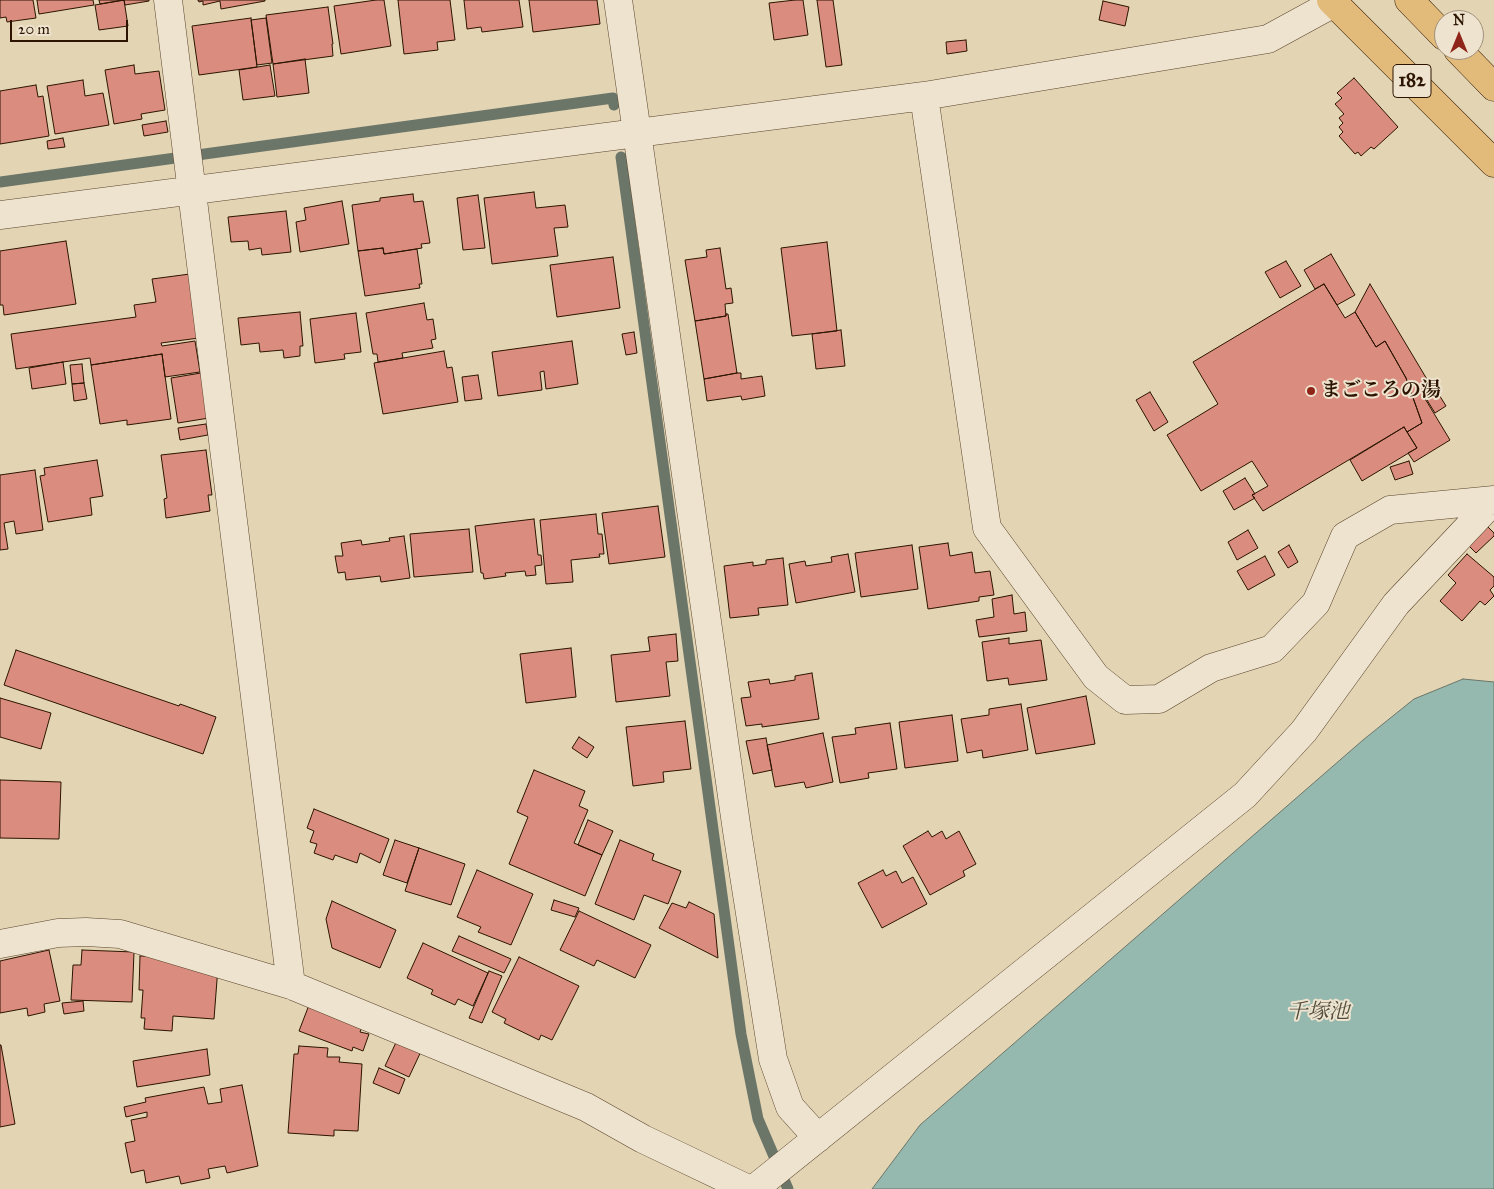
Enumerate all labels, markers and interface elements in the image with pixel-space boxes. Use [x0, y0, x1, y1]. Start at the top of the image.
scale bar [12, 10, 130, 42]
north arrow [1434, 10, 1484, 60]
text: N [1453, 12, 1465, 29]
text: 20 m [18, 20, 50, 38]
road number: 182 [1393, 64, 1431, 98]
place label: まごころの湯 [1321, 379, 1441, 403]
marker: まごころの湯 [1305, 385, 1317, 397]
water label: 千塚池 [1287, 1000, 1349, 1026]

